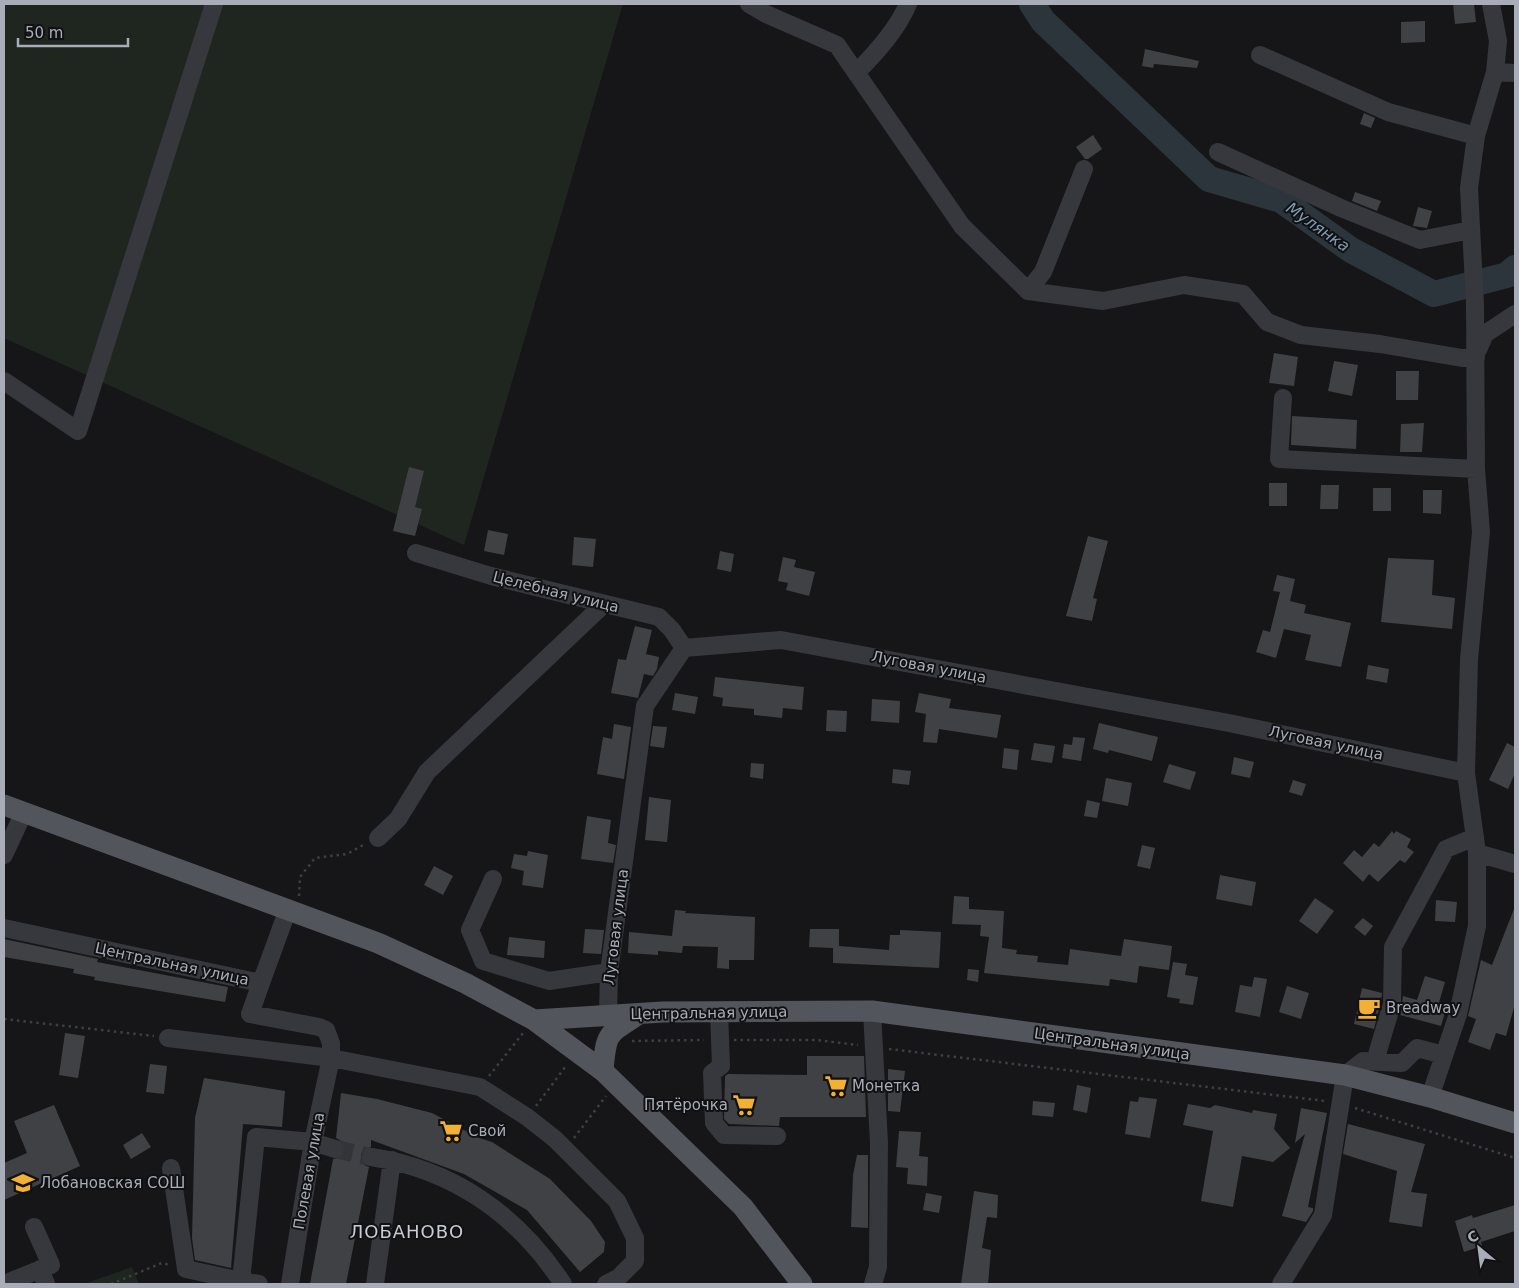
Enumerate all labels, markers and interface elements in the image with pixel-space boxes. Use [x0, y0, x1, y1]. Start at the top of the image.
scale bar [18, 15, 128, 47]
text: 50 m [25, 24, 63, 42]
water label: Мулянка [1283, 198, 1353, 256]
street label: Целебная улица [491, 568, 621, 616]
street label: Луговая улица [870, 647, 988, 687]
street label: Луговая улица [1267, 722, 1385, 764]
street label: Луговая улица [600, 868, 632, 986]
street label: Центральная улица [93, 939, 251, 989]
cafe icon: Breadway [1356, 995, 1382, 1021]
place label: Breadway [1386, 999, 1461, 1017]
street label: Центральная улица [630, 1003, 788, 1023]
street label: Центральная улица [1033, 1024, 1191, 1064]
supermarket icon: Монетка [823, 1073, 849, 1099]
place label: Монетка [852, 1077, 920, 1095]
supermarket icon: Пятёрочка [731, 1092, 757, 1118]
place label: Пятёрочка [644, 1096, 728, 1114]
street label: Полевая улица [290, 1111, 328, 1231]
supermarket icon: Свой [438, 1118, 464, 1144]
place label: Свой [468, 1122, 506, 1140]
school or university icon: Лобановская СОШ [10, 1170, 36, 1196]
place label: Лобановская СОШ [40, 1174, 185, 1192]
district label: ЛОБАНОВО [350, 1221, 464, 1242]
north arrow [1454, 1223, 1504, 1273]
text: С [1464, 1227, 1481, 1246]

